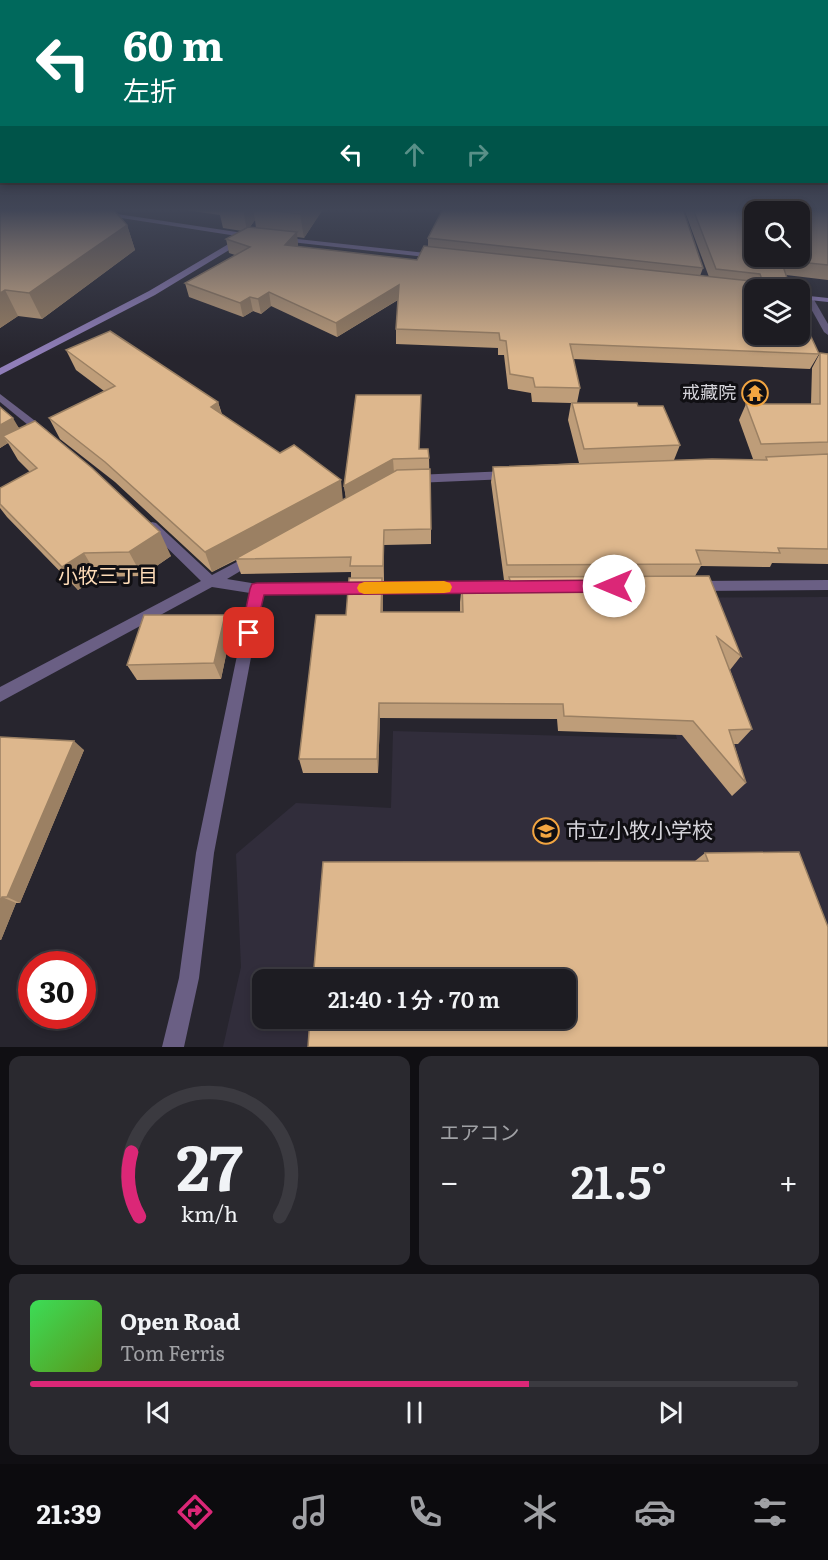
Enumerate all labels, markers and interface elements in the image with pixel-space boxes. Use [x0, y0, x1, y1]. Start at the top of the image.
text: 60 m [123, 12, 224, 74]
icon: left [24, 24, 102, 102]
text: 左折 [123, 69, 177, 109]
icon: left [335, 138, 368, 171]
icon: ahead [398, 138, 431, 171]
icon: right [461, 138, 494, 171]
map controls [744, 201, 810, 345]
button: search [744, 201, 810, 267]
button: layers [744, 279, 810, 345]
place label: 戒藏院 [682, 378, 736, 405]
temple icon: 戒藏院 [740, 378, 770, 408]
position arrow [582, 554, 646, 618]
district label: 小牧三丁目 [58, 559, 158, 589]
pin [223, 607, 274, 658]
icon: arrive [232, 616, 265, 649]
place label: 市立小牧小学校 [566, 813, 713, 844]
school or university icon: 市立小牧小学校 [531, 816, 561, 846]
speed limit sign: 30 [18, 951, 96, 1029]
text: 21:40 · 1 分 · 70 m [328, 982, 500, 1015]
text: エアコン [440, 1116, 520, 1146]
text: 27 [176, 1118, 243, 1210]
text: 21.5° [571, 1146, 667, 1213]
text: − [440, 1155, 459, 1204]
text: + [779, 1155, 798, 1204]
text: km/h [181, 1198, 238, 1230]
text: Open Road [120, 1304, 240, 1337]
text: Tom Ferris [120, 1337, 225, 1367]
icon: previous [142, 1396, 175, 1429]
icon: pause [398, 1396, 431, 1429]
icon: next [654, 1396, 687, 1429]
icon: directions [174, 1491, 216, 1533]
icon: music [289, 1491, 331, 1533]
icon: phone [404, 1491, 446, 1533]
icon: climate [519, 1491, 561, 1533]
icon: car [634, 1491, 676, 1533]
icon: filters [749, 1491, 791, 1533]
text: 21:39 [37, 1492, 101, 1532]

